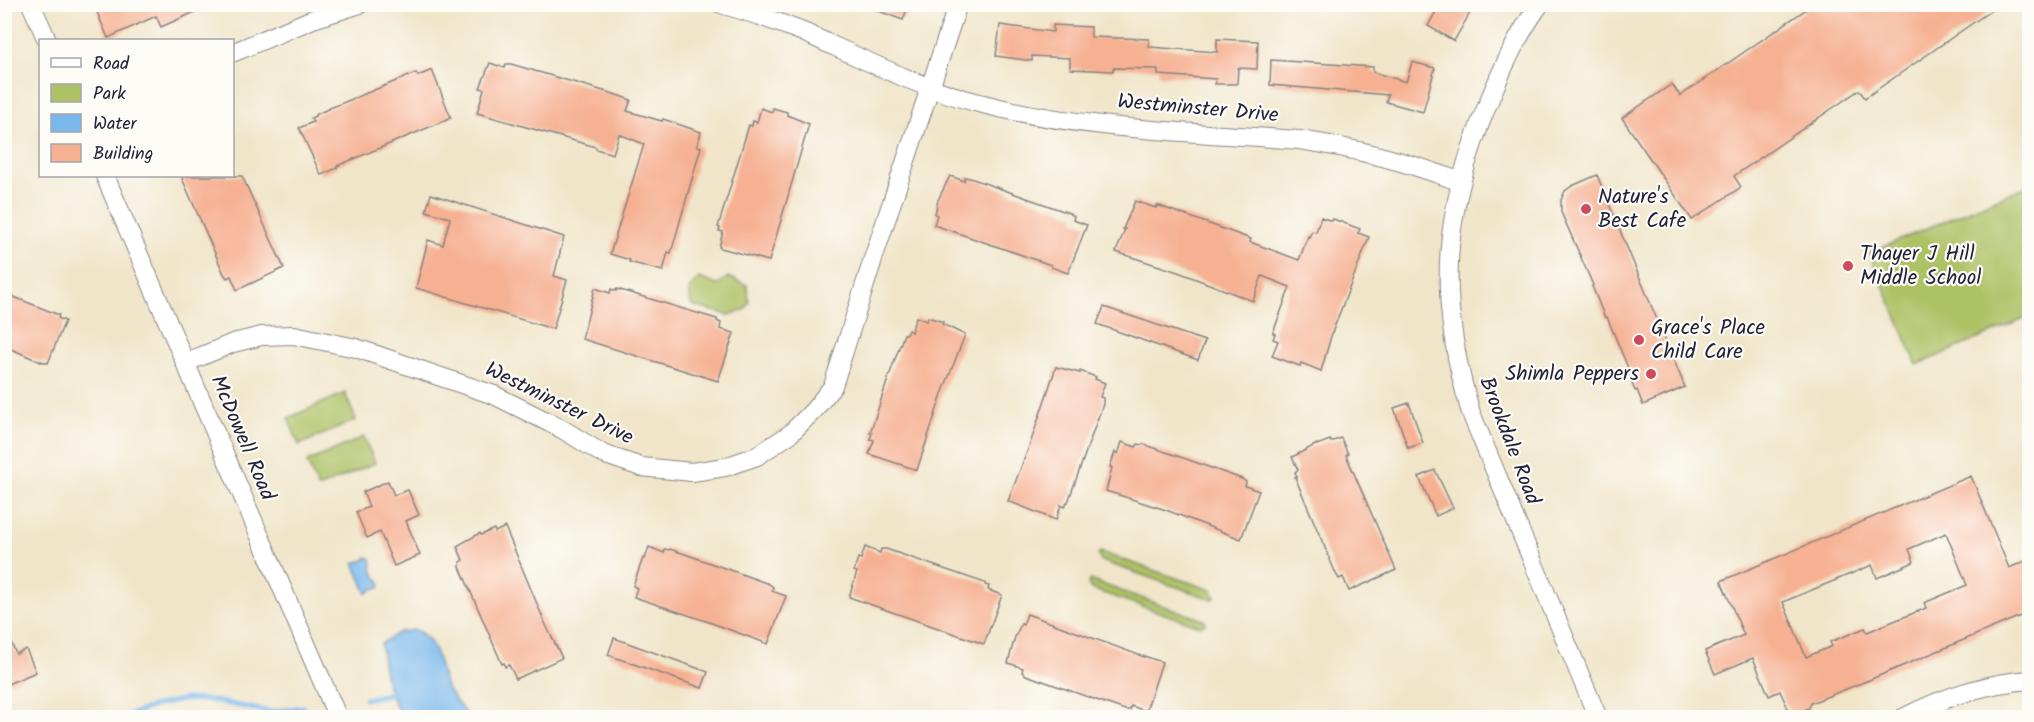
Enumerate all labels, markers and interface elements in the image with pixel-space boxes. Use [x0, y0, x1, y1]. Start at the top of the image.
legend [39, 39, 234, 177]
text: Road [93, 50, 130, 79]
text: Park [93, 80, 126, 109]
street label: Westminster Drive [1116, 86, 1280, 133]
text: Water [93, 110, 138, 139]
text: Building [93, 140, 153, 169]
place label: Nature's Best Cafe [1598, 181, 1687, 238]
marker: Nature's Best Cafe [1579, 202, 1593, 216]
place label: Thayer J Hill Middle School [1860, 238, 1981, 295]
marker: Thayer J Hill Middle School [1841, 259, 1855, 273]
place label: Grace's Place Child Care [1651, 312, 1766, 369]
marker: Grace's Place Child Care [1632, 333, 1646, 347]
street label: Westminster Drive [479, 354, 639, 454]
place label: Shimla Peppers [1505, 358, 1639, 391]
marker: Shimla Peppers [1644, 367, 1658, 381]
street label: McDowell Road [201, 370, 283, 506]
street label: Brookdale Road [1469, 372, 1549, 510]

